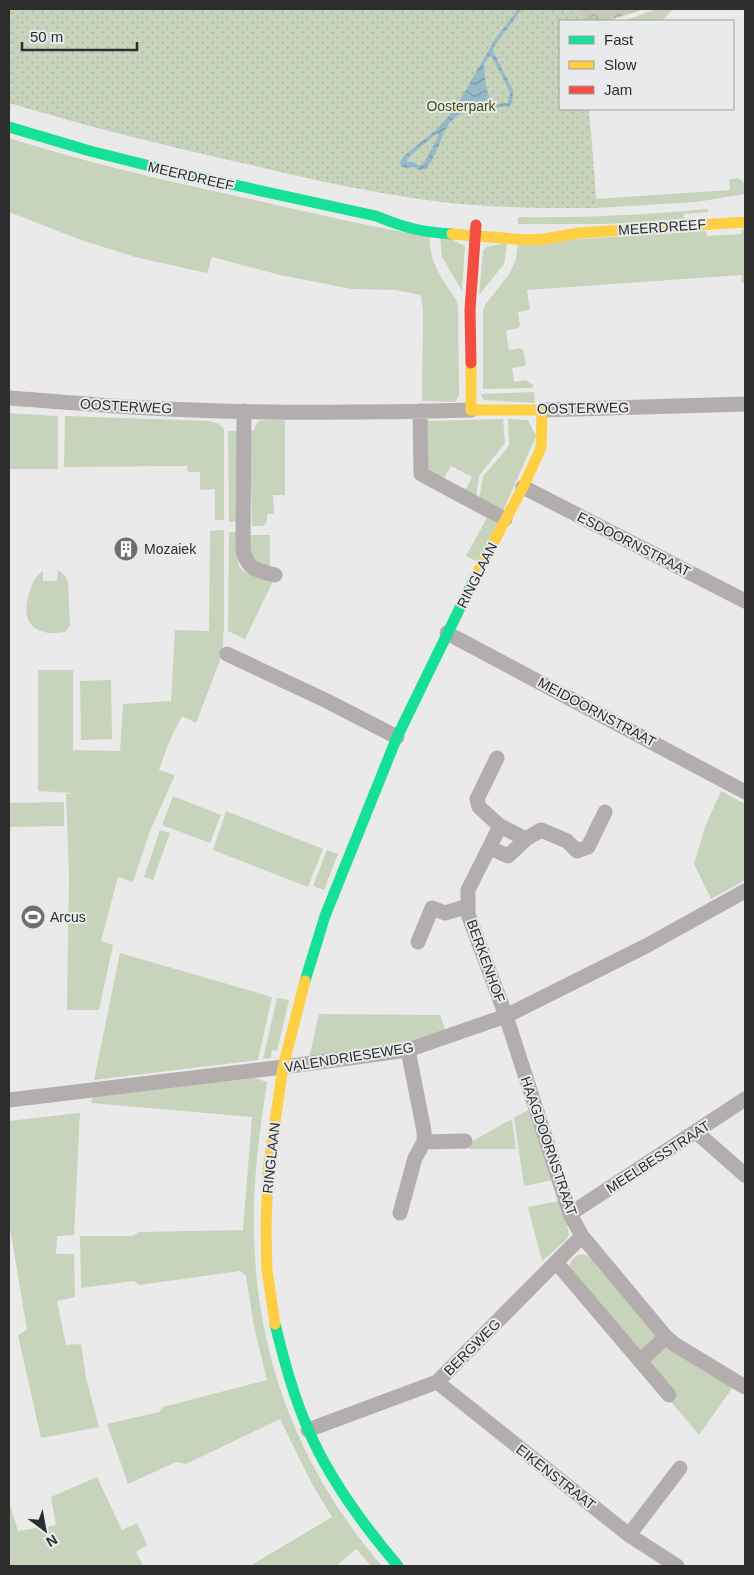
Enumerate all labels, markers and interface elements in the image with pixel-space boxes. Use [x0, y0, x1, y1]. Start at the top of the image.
scale bar [22, 20, 138, 52]
legend [559, 20, 734, 110]
text: 50 m [30, 28, 63, 45]
text: Fast [604, 31, 634, 48]
text: Slow [604, 56, 637, 73]
text: Jam [604, 81, 632, 98]
park label: Oosterpark [426, 98, 497, 114]
street label: MEERDREEF [146, 158, 236, 194]
street label: MEERDREEF [618, 216, 706, 238]
street label: OOSTERWEG [79, 396, 173, 416]
street label: OOSTERWEG [537, 399, 629, 417]
street label: ESDOORNSTRAAT [575, 509, 694, 580]
building icon: Mozaiek [113, 536, 139, 562]
street label: RINGLAAN [454, 539, 500, 611]
place label: Mozaiek [144, 541, 197, 557]
street label: MEIDOORNSTRAAT [535, 674, 659, 750]
sports icon: Arcus [20, 904, 46, 930]
place label: Arcus [50, 909, 86, 925]
street label: BERKENHOF [464, 917, 508, 1005]
street label: VALENDRIESEWEG [283, 1039, 415, 1075]
street label: HAAGDOORNSTRAAT [518, 1074, 580, 1218]
street label: MEELBESSTRAAT [603, 1117, 713, 1196]
street label: RINGLAAN [259, 1122, 283, 1194]
street label: BERGWEG [440, 1315, 504, 1379]
street label: EIKENSTRAAT [513, 1441, 599, 1513]
north arrow [20, 1505, 70, 1555]
text: N [43, 1532, 60, 1550]

